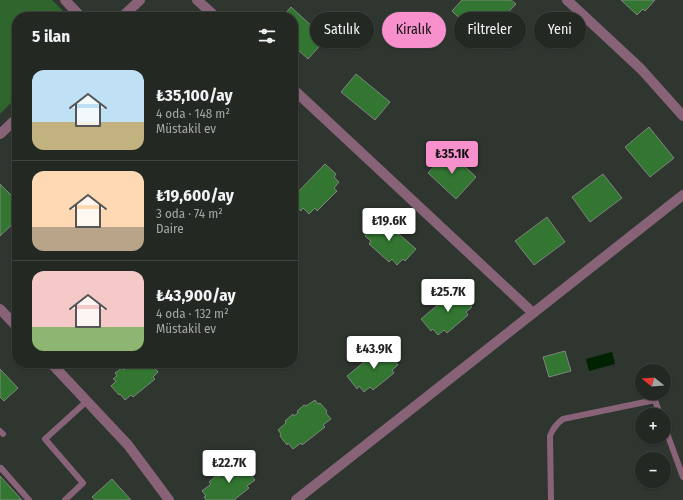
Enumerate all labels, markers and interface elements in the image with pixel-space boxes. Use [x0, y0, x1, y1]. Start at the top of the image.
chip: Satılık [310, 12, 374, 48]
chip: Kiralık [382, 12, 446, 48]
chip: Filtreler [454, 12, 526, 48]
chip: Yeni [534, 12, 586, 48]
icon: filters [256, 25, 278, 47]
text: 5 ilan [32, 26, 70, 47]
text: ₺35,100/ay [156, 85, 233, 106]
icon: home [64, 86, 112, 134]
text: 4 oda · 148 m² [156, 106, 230, 121]
text: Müstakil ev [156, 121, 216, 136]
pin: ₺35.1K [419, 141, 485, 175]
text: ₺35.1K [435, 146, 469, 161]
text: ₺19,600/ay [156, 185, 234, 206]
icon: home [64, 187, 112, 235]
text: 3 oda · 74 m² [156, 206, 223, 221]
pin: ₺19.6K [356, 208, 422, 242]
text: ₺19.6K [371, 213, 407, 228]
text: Daire [156, 221, 184, 236]
pin: ₺25.7K [415, 279, 481, 313]
text: ₺25.7K [430, 284, 466, 299]
text: ₺43,900/ay [156, 285, 236, 306]
icon: home [64, 287, 112, 335]
text: 4 oda · 132 m² [156, 306, 229, 321]
text: Müstakil ev [156, 321, 216, 336]
pin: ₺43.9K [341, 336, 407, 370]
text: ₺43.9K [356, 341, 392, 356]
north arrow [635, 364, 671, 400]
map controls [635, 364, 671, 488]
button: + [635, 408, 671, 444]
pin: ₺22.7K [196, 450, 262, 484]
button: − [635, 452, 671, 488]
text: ₺22.7K [212, 455, 246, 470]

